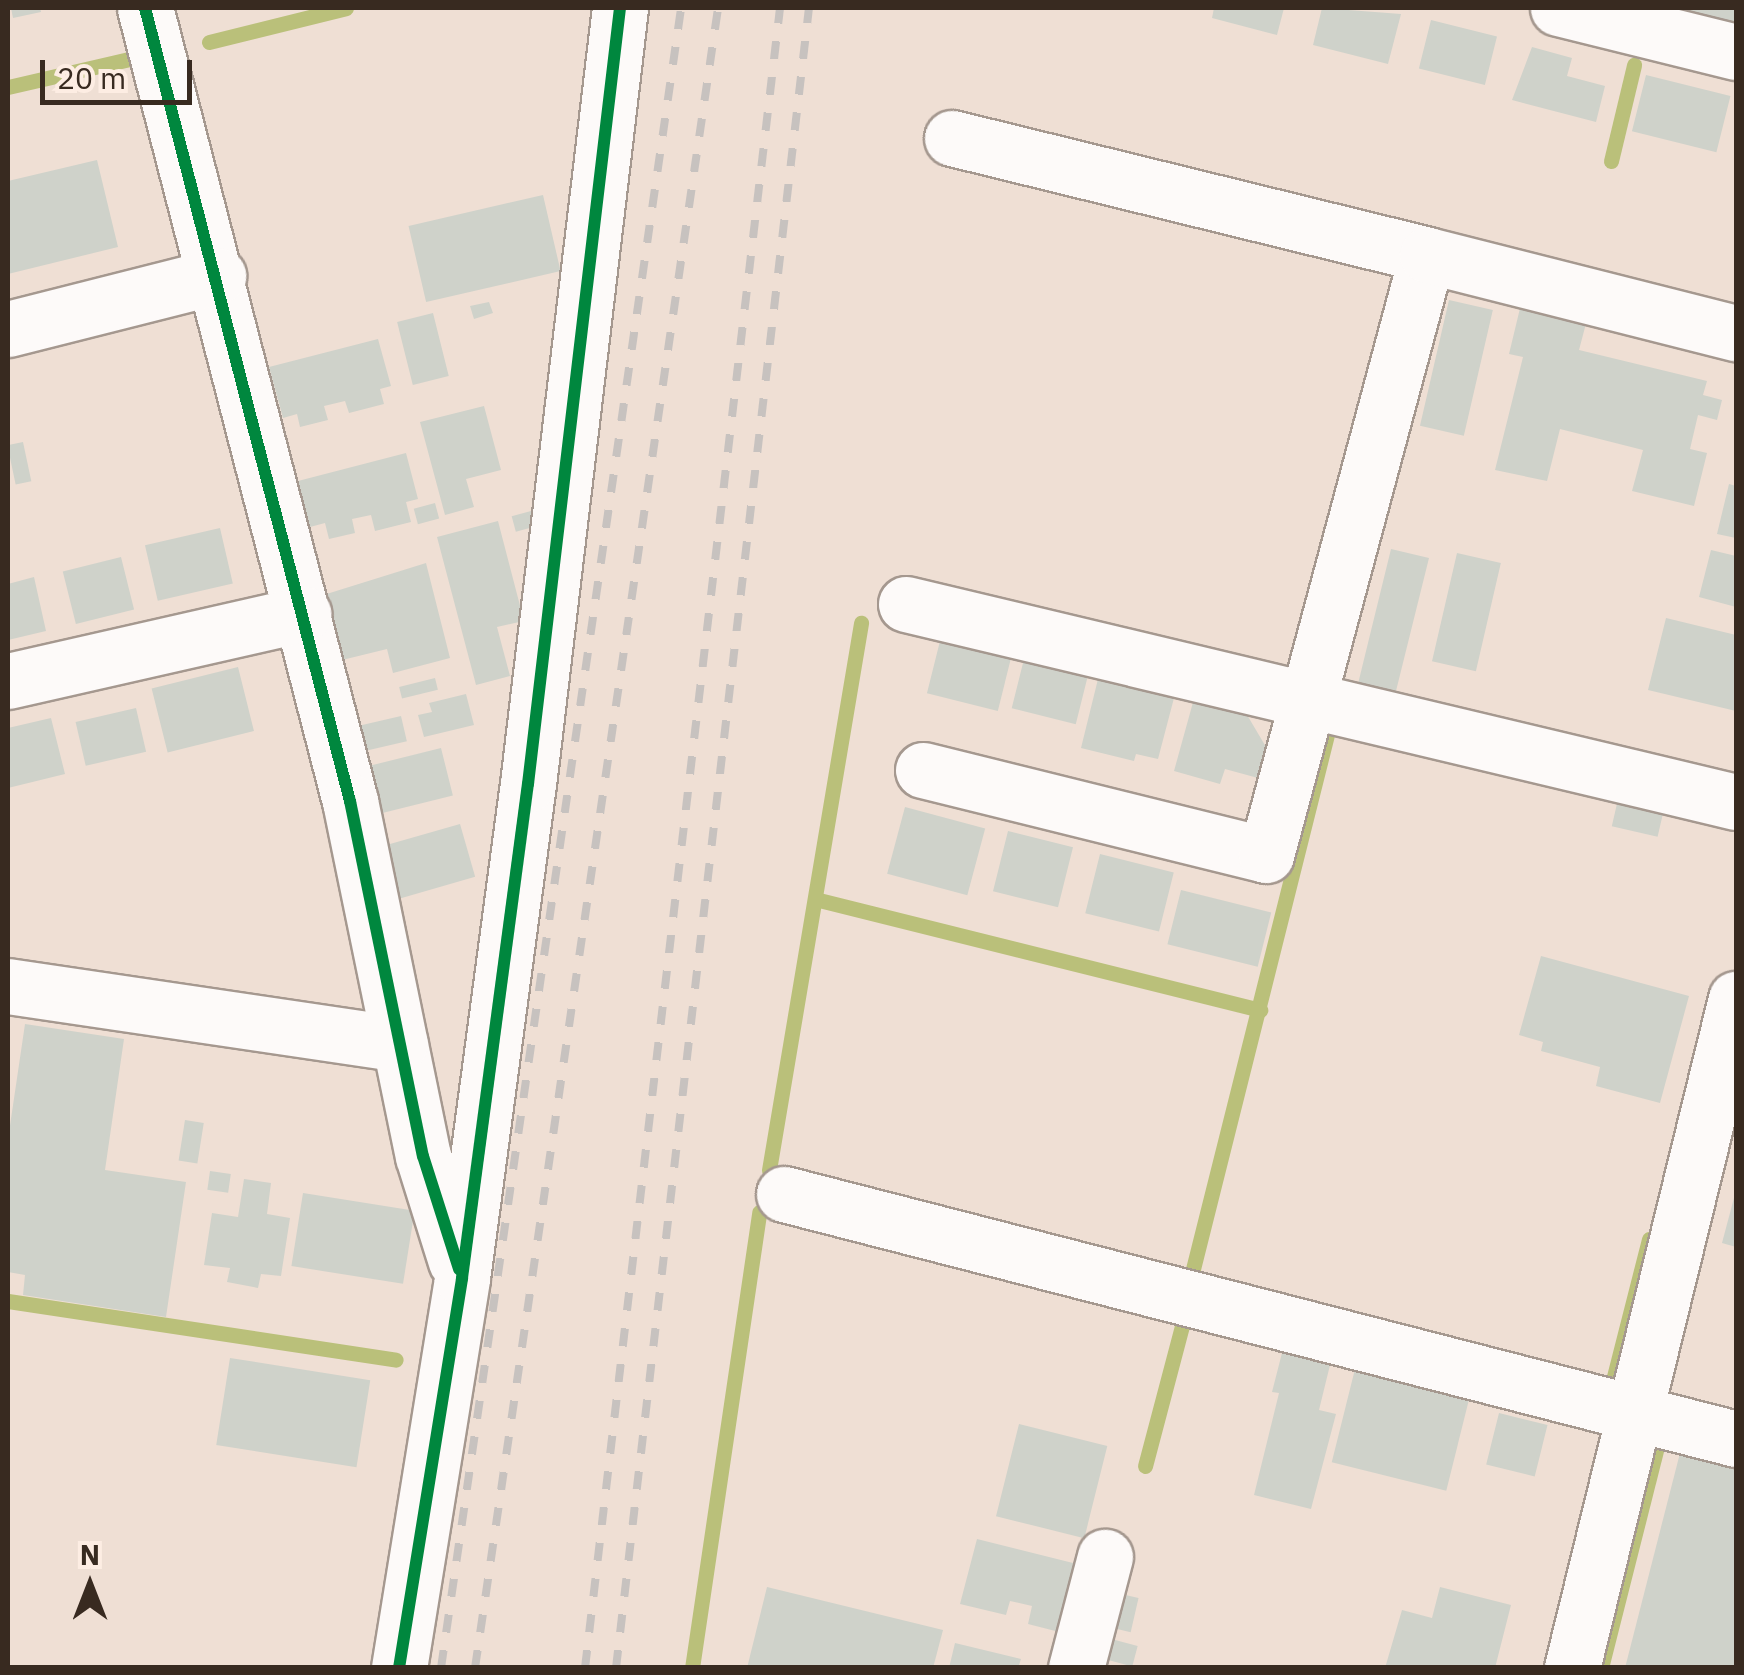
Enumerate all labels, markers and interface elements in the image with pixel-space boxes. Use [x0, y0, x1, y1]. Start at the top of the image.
scale bar [45, 40, 198, 102]
text: 20 m [57, 58, 126, 97]
north arrow [40, 1535, 140, 1635]
text: N [80, 1536, 100, 1573]

